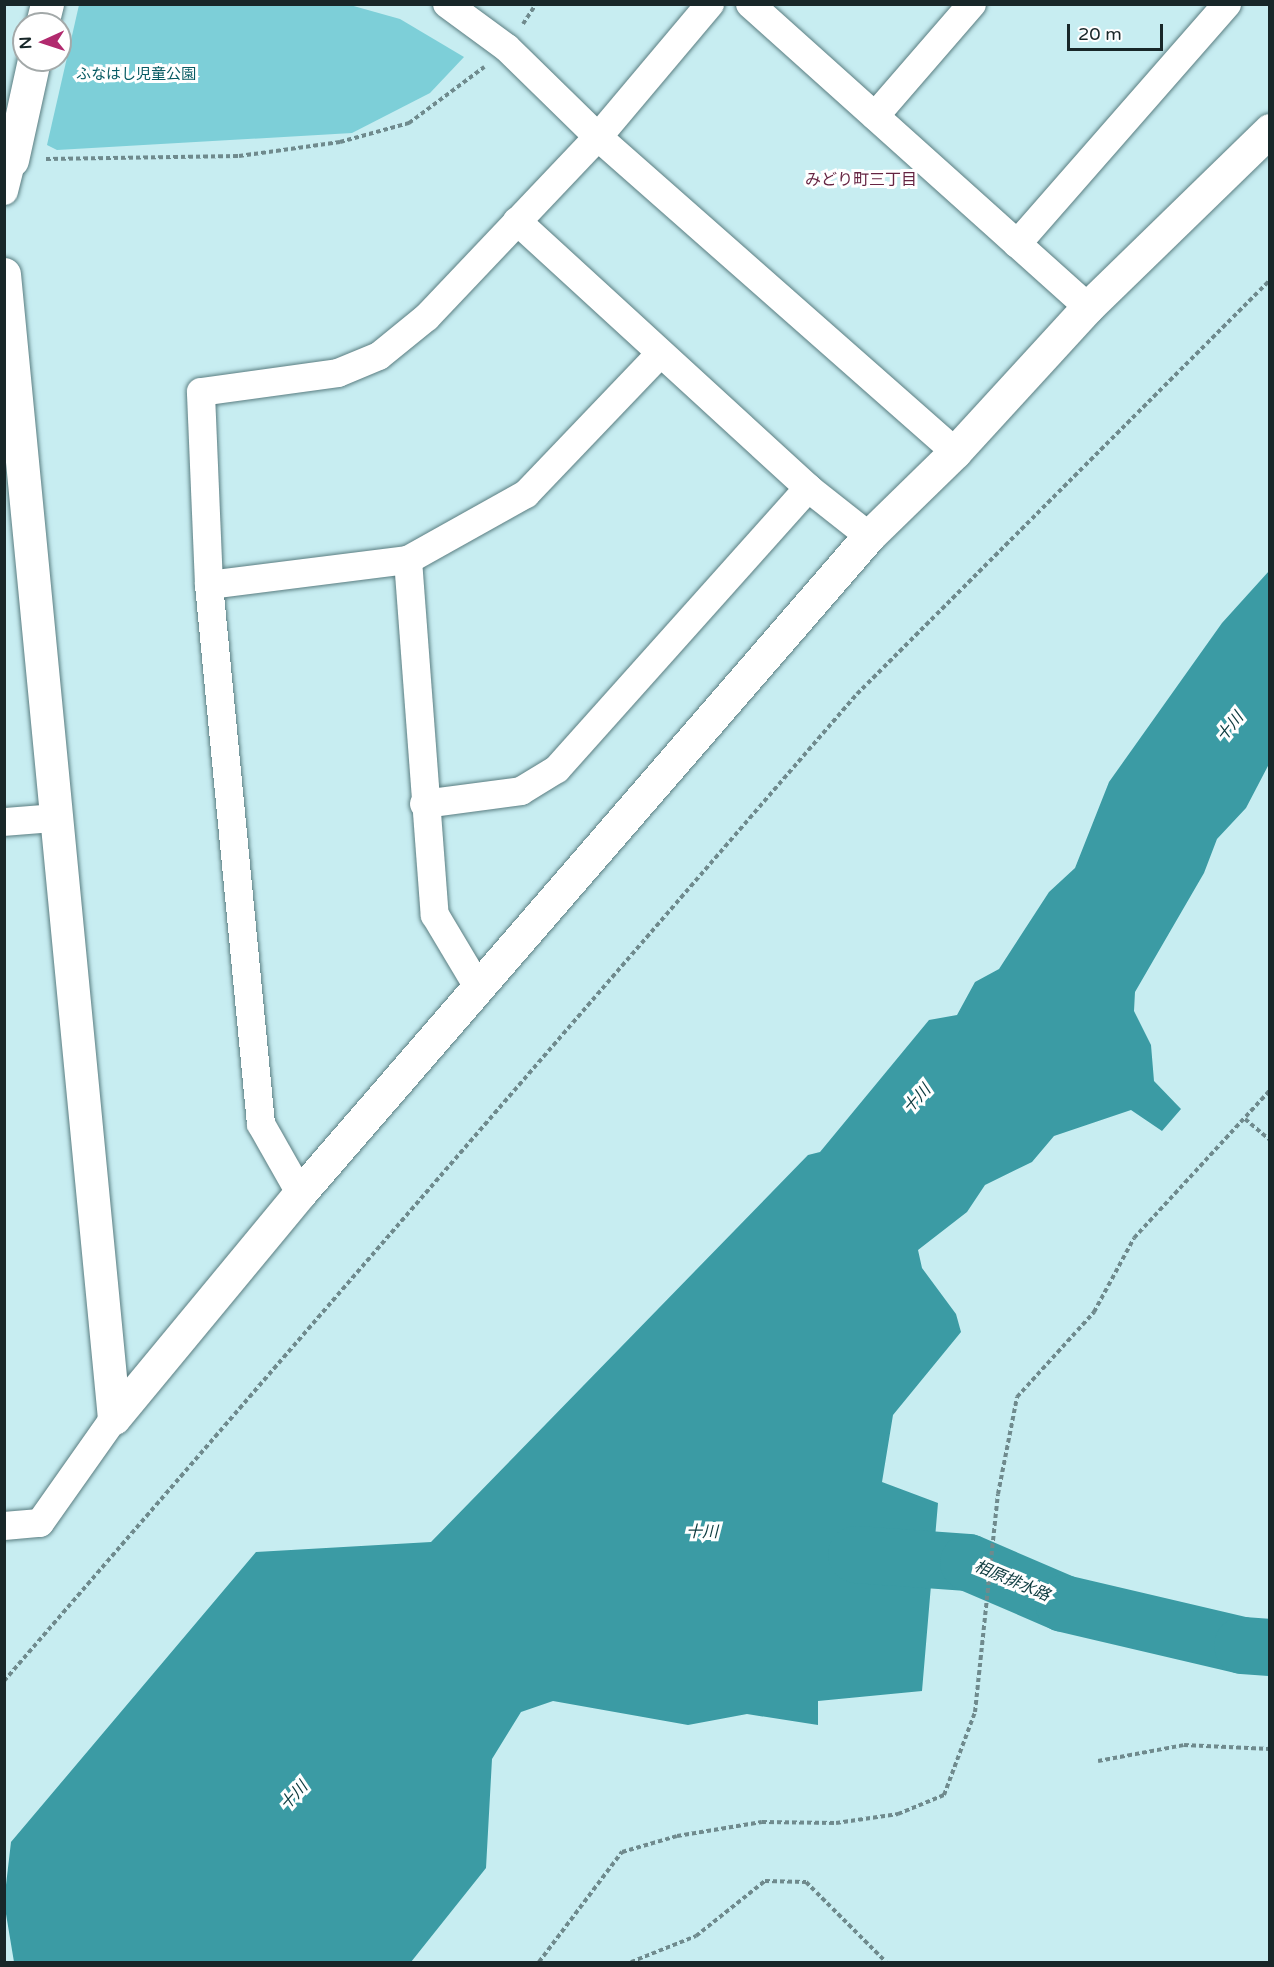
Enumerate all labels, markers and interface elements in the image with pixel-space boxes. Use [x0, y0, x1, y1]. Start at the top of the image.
north arrow [12, 12, 72, 72]
scale bar [1070, 12, 1166, 50]
text: 20 m [1078, 23, 1122, 45]
text: N [16, 36, 36, 50]
park label: ふなはし児童公園 [76, 66, 196, 84]
district label: みどり町三丁目 [805, 170, 917, 190]
water label: 十川 [1212, 709, 1248, 745]
water label: 十川 [899, 1081, 935, 1117]
water label: 十川 [686, 1522, 718, 1542]
water label: 相原排水路 [971, 1557, 1053, 1605]
water label: 十川 [276, 1778, 312, 1814]

